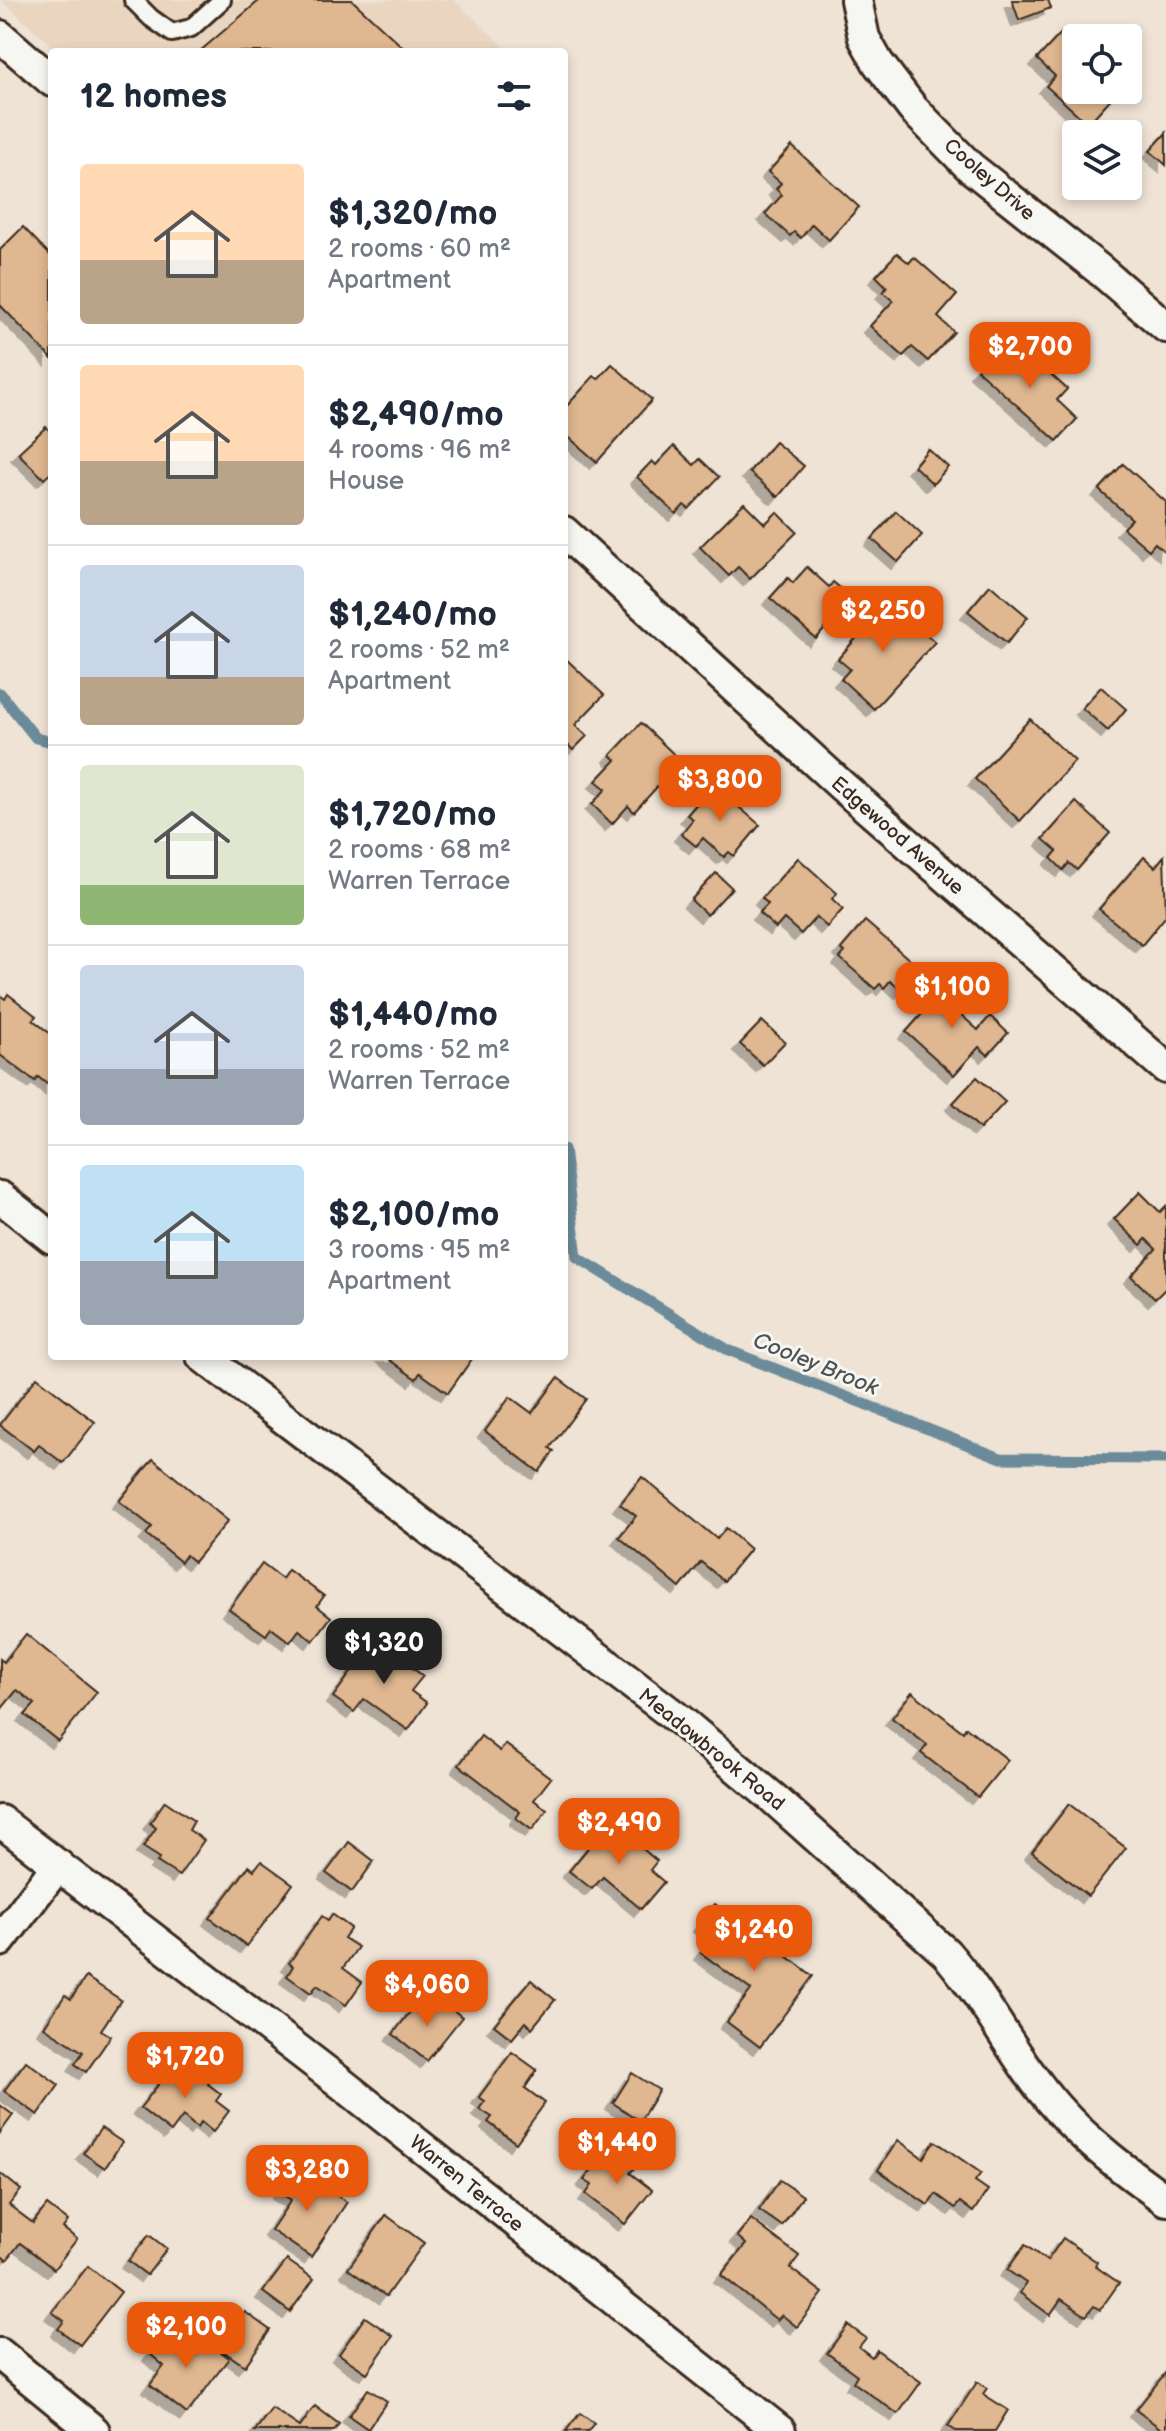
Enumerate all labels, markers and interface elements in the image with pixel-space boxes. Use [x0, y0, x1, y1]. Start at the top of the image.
map controls [1062, 24, 1142, 200]
button: locate [1062, 24, 1142, 104]
icon: filters [492, 74, 536, 118]
text: 12 homes [80, 76, 227, 117]
button: layers [1062, 120, 1142, 200]
street label: Cooley Drive [939, 134, 1040, 226]
text: $1,320/mo [328, 193, 497, 234]
icon: home [144, 196, 240, 292]
text: 2 rooms · 60 m² [328, 234, 511, 265]
text: Apartment [328, 265, 451, 296]
pin: $2,700 [965, 322, 1095, 390]
text: $2,700 [987, 332, 1073, 363]
text: $2,490/mo [328, 394, 504, 435]
icon: home [144, 397, 240, 493]
text: 4 rooms · 96 m² [328, 435, 511, 466]
text: House [328, 466, 404, 497]
pin: $2,250 [818, 586, 948, 654]
text: $1,240/mo [328, 594, 497, 635]
text: $2,250 [840, 596, 926, 627]
icon: home [144, 597, 240, 693]
text: 2 rooms · 52 m² [328, 635, 510, 666]
text: Apartment [328, 666, 451, 697]
pin: $3,800 [655, 755, 785, 823]
text: $3,800 [677, 765, 763, 796]
street label: Edgewood Avenue [826, 772, 969, 900]
text: $1,720/mo [328, 794, 496, 835]
icon: home [144, 797, 240, 893]
text: 2 rooms · 68 m² [328, 835, 511, 866]
text: Warren Terrace [328, 866, 510, 897]
pin: $1,100 [887, 962, 1017, 1030]
text: $1,100 [913, 972, 991, 1003]
text: $1,440/mo [328, 994, 498, 1035]
icon: home [144, 997, 240, 1093]
text: 2 rooms · 52 m² [328, 1035, 510, 1066]
text: Warren Terrace [328, 1066, 510, 1097]
text: $2,100/mo [328, 1194, 499, 1235]
icon: home [144, 1197, 240, 1293]
text: 3 rooms · 95 m² [328, 1235, 510, 1266]
text: Apartment [328, 1266, 451, 1297]
water label: Cooley Brook [749, 1327, 883, 1402]
pin: $1,320 [319, 1618, 449, 1686]
text: $1,320 [344, 1628, 424, 1659]
street label: Meadowbrook Road [634, 1684, 789, 1816]
pin: $2,490 [554, 1798, 684, 1866]
text: $2,490 [576, 1808, 662, 1839]
pin: $1,240 [689, 1905, 819, 1973]
text: $1,240 [714, 1915, 794, 1946]
pin: $4,060 [362, 1960, 492, 2028]
text: $4,060 [384, 1970, 470, 2001]
pin: $1,720 [120, 2032, 250, 2100]
text: $1,720 [145, 2042, 225, 2073]
pin: $1,440 [552, 2118, 682, 2186]
text: $1,440 [577, 2128, 657, 2159]
street label: Warren Terrace [404, 2130, 528, 2237]
pin: $3,280 [242, 2145, 372, 2213]
text: $3,280 [264, 2155, 350, 2186]
pin: $2,100 [121, 2302, 251, 2370]
text: $2,100 [145, 2312, 227, 2343]

